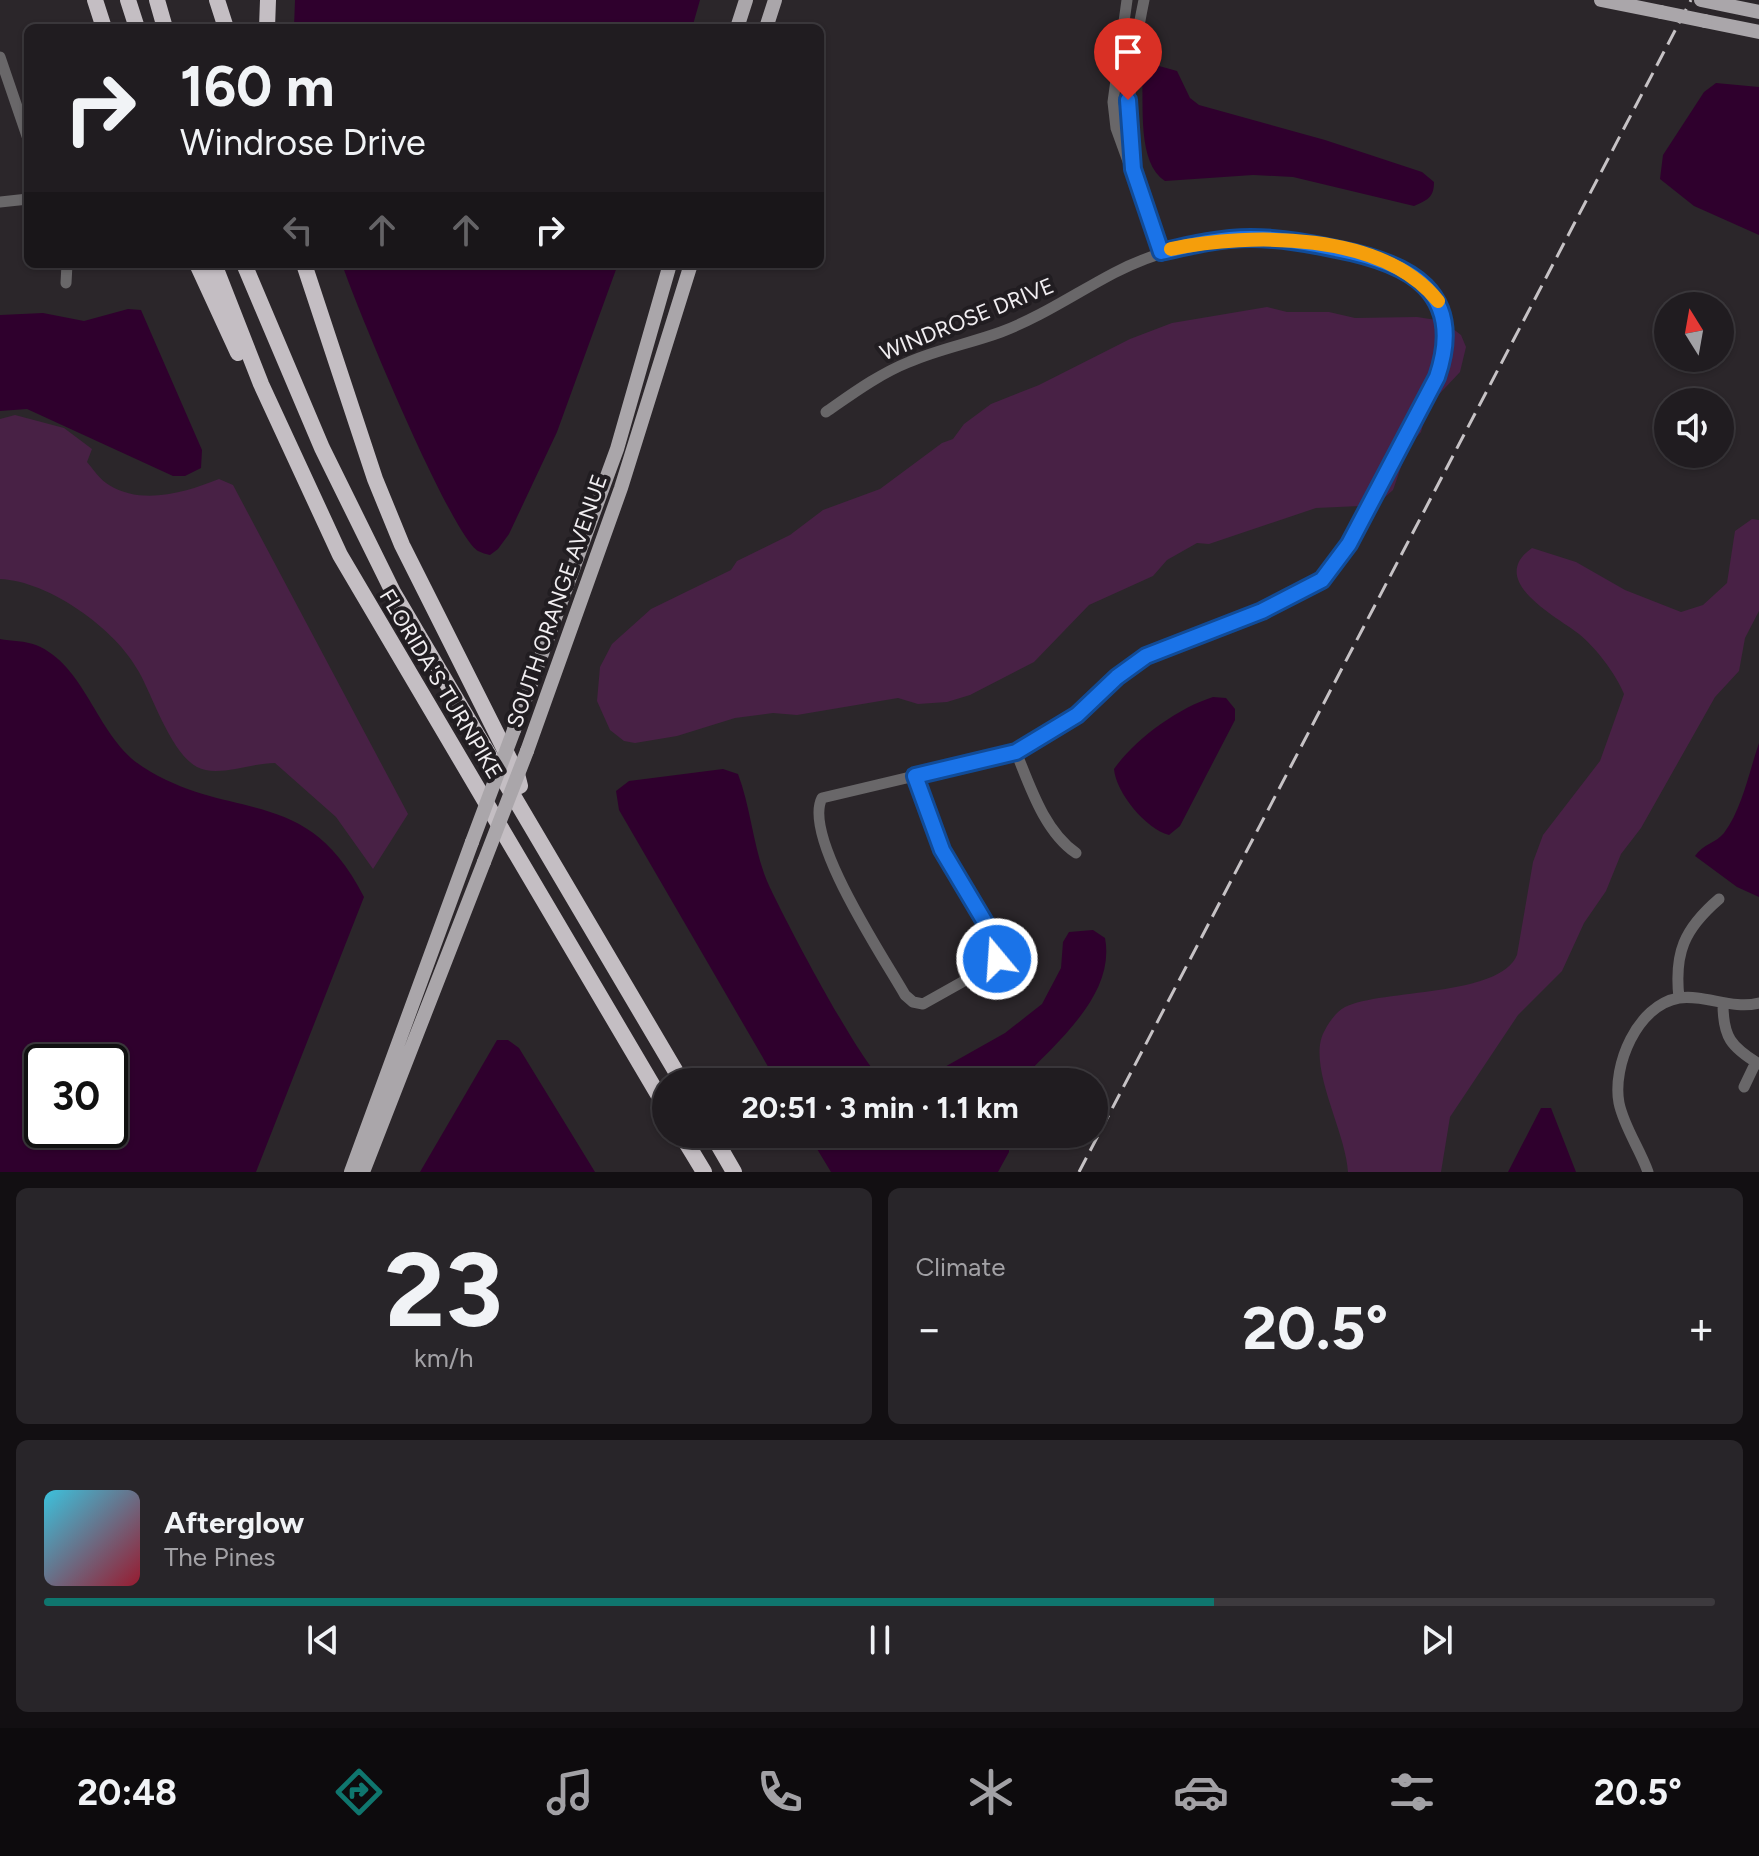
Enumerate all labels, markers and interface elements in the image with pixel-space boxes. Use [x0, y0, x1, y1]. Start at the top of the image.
pin [1094, 18, 1162, 100]
icon: arrive [1106, 30, 1150, 74]
text: 160 m [180, 53, 335, 120]
icon: right [48, 56, 152, 160]
text: Windrose Drive [180, 121, 426, 164]
icon: left [276, 208, 320, 252]
icon: ahead [360, 208, 404, 252]
icon: ahead [444, 208, 488, 252]
icon: right [528, 208, 572, 252]
street label: WINDROSE DRIVE [876, 272, 1058, 366]
north arrow [1654, 292, 1734, 372]
map controls [1654, 292, 1734, 468]
button: sound [1654, 388, 1734, 468]
street label: SOUTH ORANGE AVENUE [501, 471, 613, 731]
street label: FLORIDA'S TURNPIKE [374, 584, 508, 784]
position arrow [955, 917, 1039, 1001]
speed limit sign: 30 [24, 1044, 128, 1148]
text: 20:51 · 3 min · 1.1 km [741, 1089, 1019, 1126]
text: 23 [385, 1227, 503, 1352]
text: Climate [916, 1251, 1005, 1283]
text: 20.5° [1242, 1292, 1388, 1364]
text: − [916, 1302, 943, 1355]
text: + [1688, 1302, 1715, 1355]
text: km/h [414, 1342, 473, 1374]
text: Afterglow [164, 1504, 304, 1541]
text: The Pines [164, 1541, 275, 1573]
icon: previous [301, 1618, 345, 1662]
icon: pause [858, 1618, 902, 1662]
icon: next [1415, 1618, 1459, 1662]
icon: directions [331, 1764, 387, 1820]
icon: music [542, 1764, 598, 1820]
icon: phone [752, 1764, 808, 1820]
icon: climate [963, 1764, 1019, 1820]
icon: car [1173, 1764, 1229, 1820]
icon: filters [1384, 1764, 1440, 1820]
text: 20:48 [77, 1771, 177, 1814]
text: 20.5° [1594, 1771, 1682, 1814]

